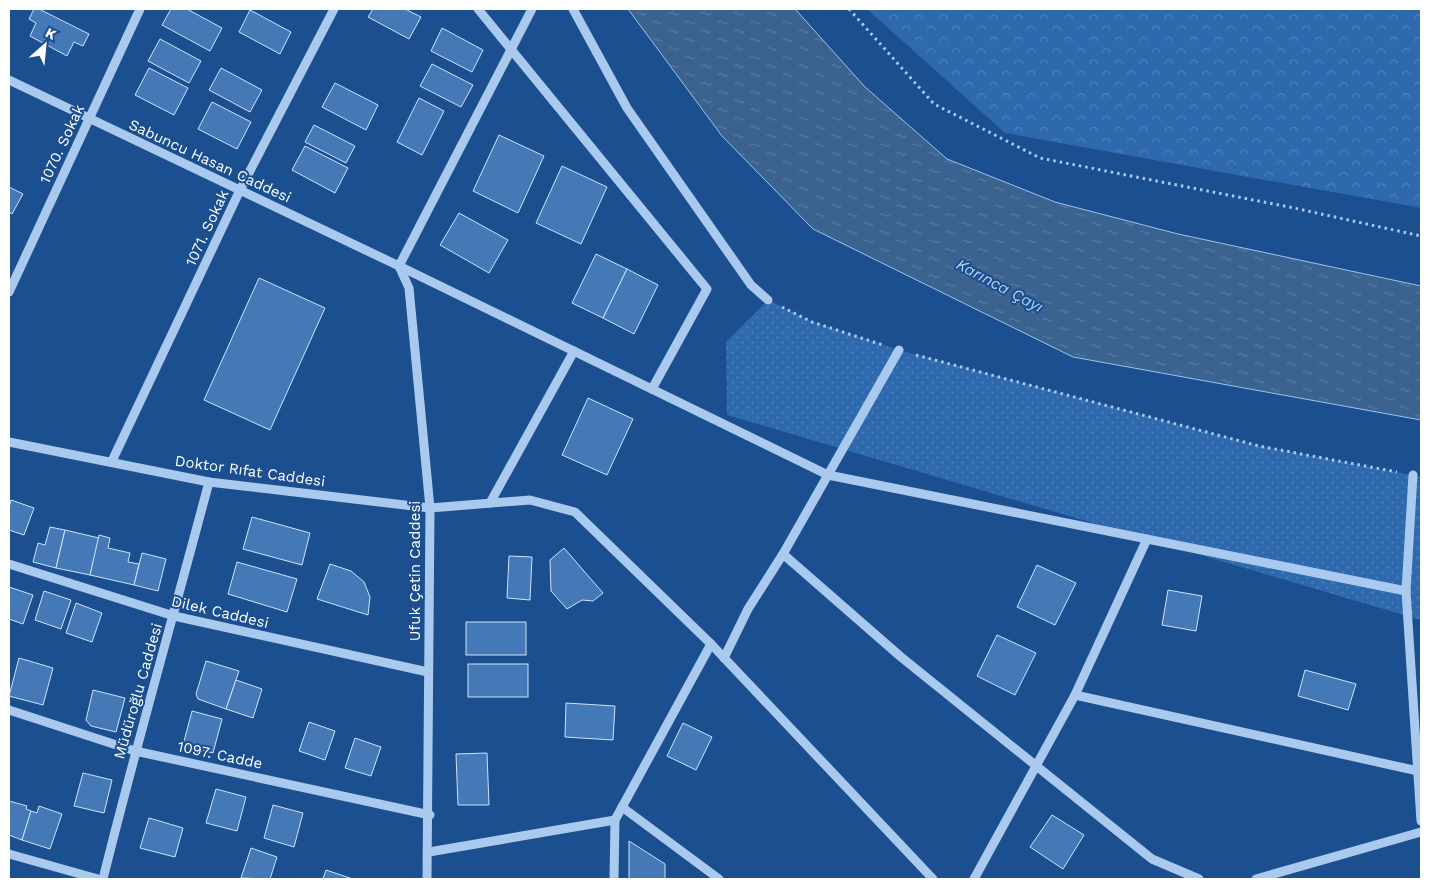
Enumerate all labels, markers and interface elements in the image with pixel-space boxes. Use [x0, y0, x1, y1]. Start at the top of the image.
north arrow [20, 20, 70, 70]
text: K [43, 24, 59, 43]
street label: 1070. Sokak [36, 101, 88, 186]
street label: Sabuncu Hasan Caddesi [126, 115, 294, 207]
street label: 1071. Sokak [181, 186, 233, 269]
water label: Karınca Çayı [953, 255, 1046, 316]
street label: Doktor Rıfat Caddesi [174, 452, 326, 490]
street label: Ufuk Çetin Caddesi [406, 501, 424, 641]
street label: Dilek Caddesi [170, 592, 270, 632]
street label: Müdüroğlu Caddesi [110, 621, 166, 761]
street label: 1097. Cadde [176, 737, 264, 773]

